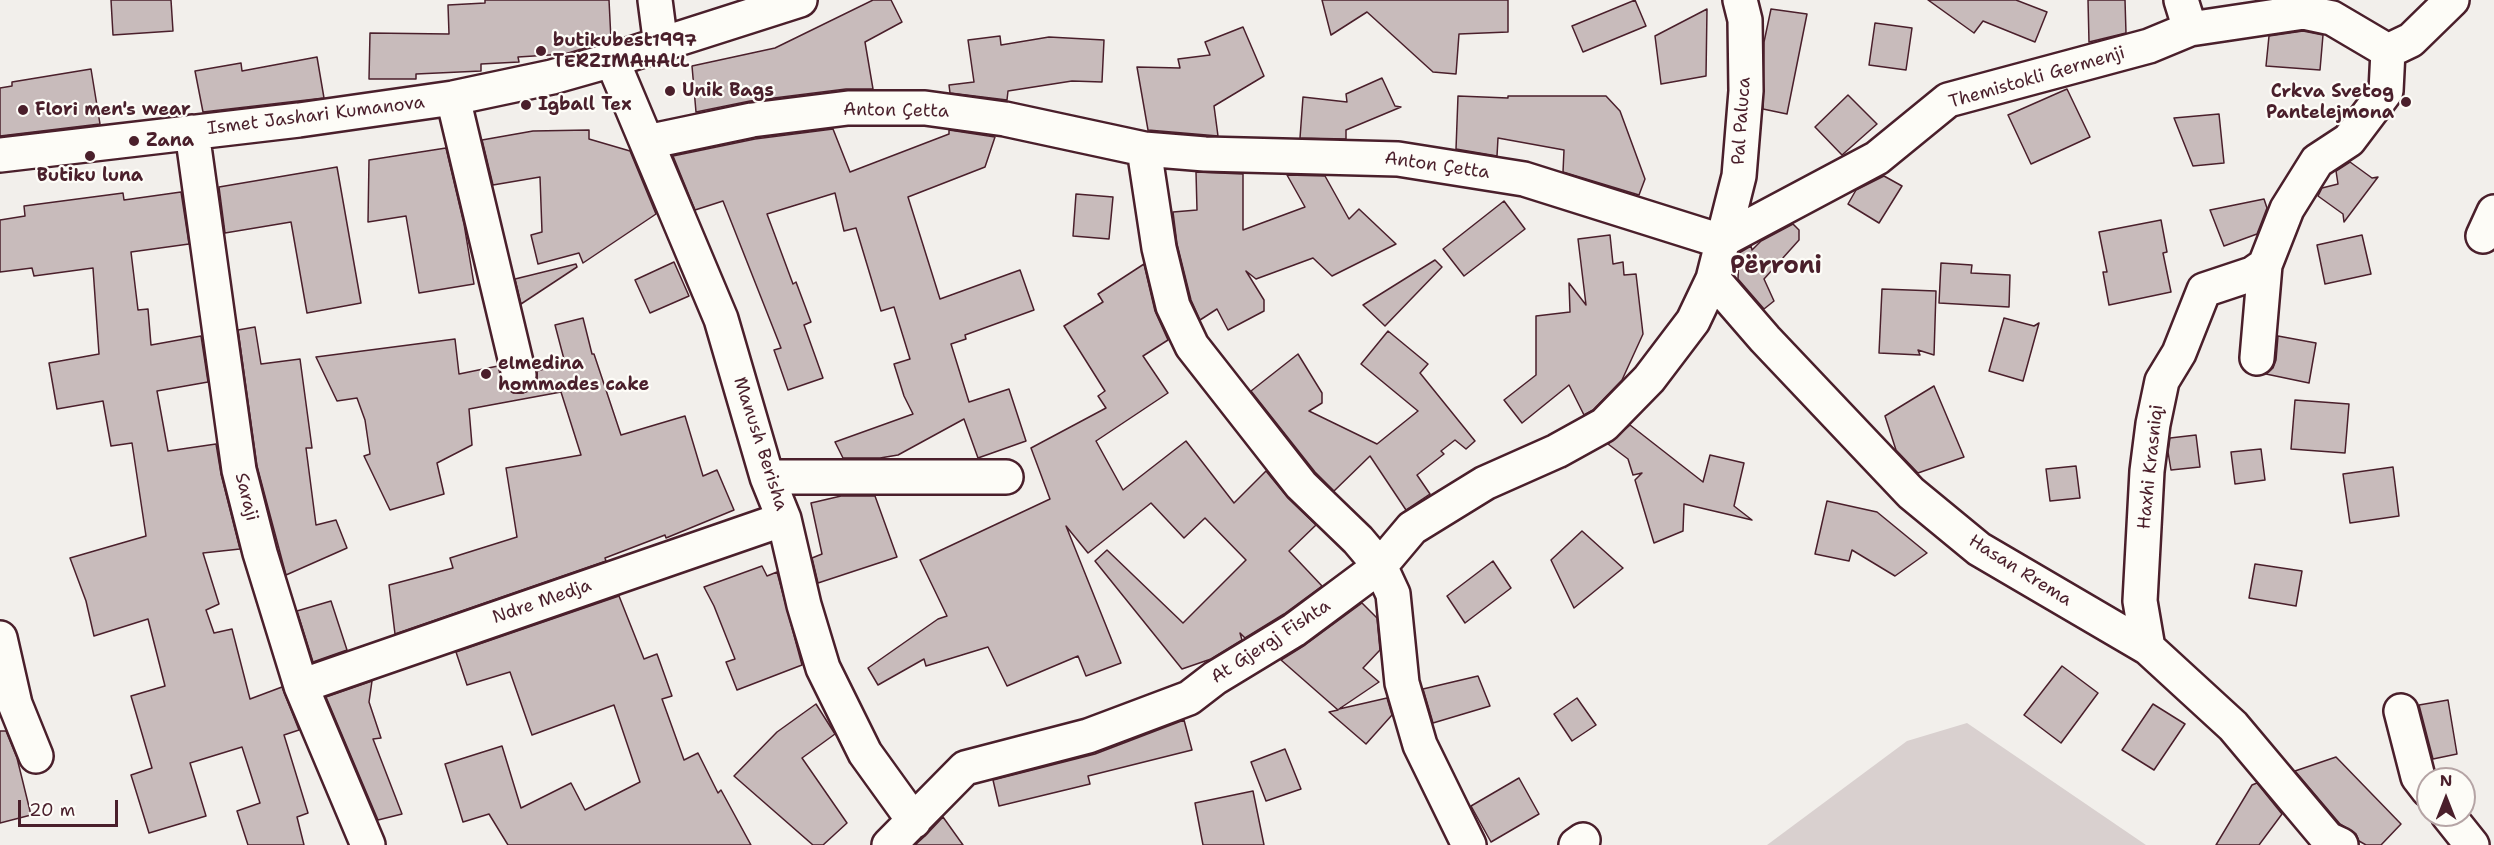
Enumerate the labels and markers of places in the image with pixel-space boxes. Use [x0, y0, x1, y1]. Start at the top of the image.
place label: butikubest1997 TERZIMAHALL [553, 30, 697, 72]
marker: butikubest1997 TERZIMAHALL [534, 44, 548, 58]
place label: Unik Bags [682, 80, 774, 102]
place label: Crkva Svetog Pantelejmona [2266, 81, 2394, 124]
marker: Unik Bags [663, 84, 677, 98]
place label: Igball Tex [538, 94, 631, 116]
marker: Crkva Svetog Pantelejmona [2399, 95, 2413, 109]
marker: Igball Tex [519, 98, 533, 112]
place label: Flori men's wear [35, 99, 191, 121]
marker: Flori men's wear [16, 103, 30, 117]
place label: Zana [146, 130, 194, 152]
marker: Zana [127, 134, 141, 148]
marker: Butiku luna [83, 149, 97, 163]
place label: Butiku luna [37, 165, 143, 187]
place label: elmedina hommades cake [498, 353, 649, 395]
marker: elmedina hommades cake [479, 367, 493, 381]

